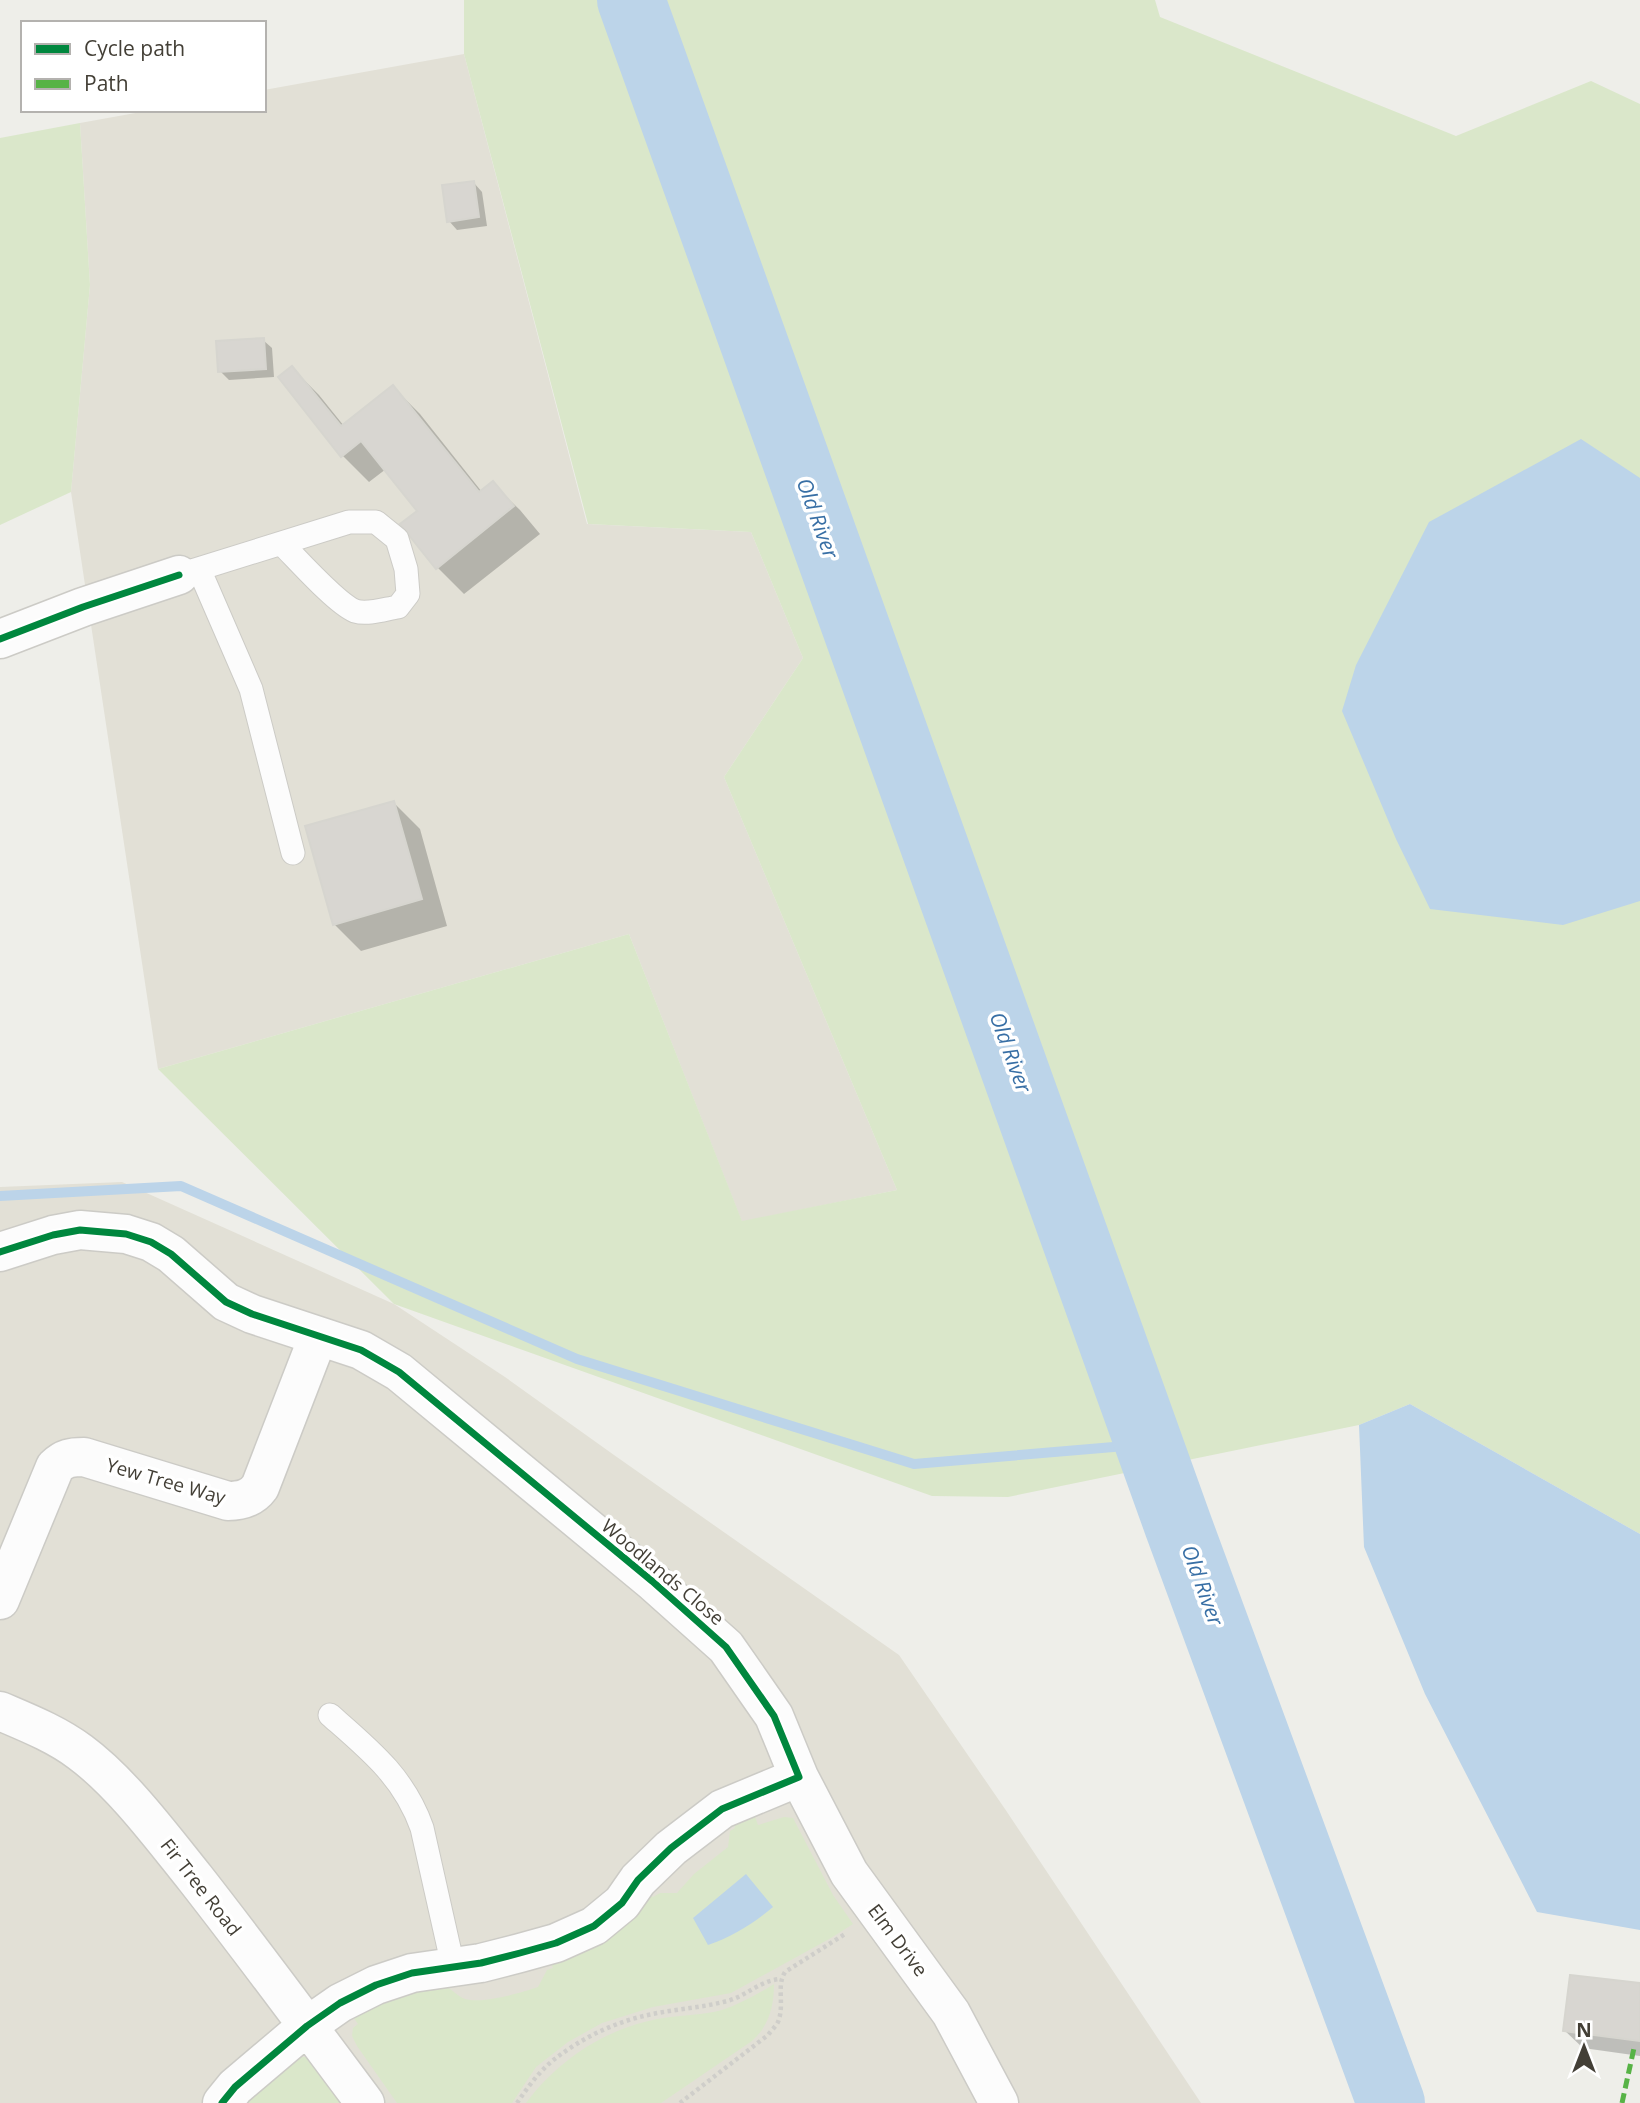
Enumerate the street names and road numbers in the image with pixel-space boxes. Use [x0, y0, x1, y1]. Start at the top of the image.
street label: Yew Tree Way [103, 1452, 229, 1511]
street label: Woodlands Close [596, 1513, 730, 1631]
street label: Fir Tree Road [155, 1833, 247, 1941]
street label: Elm Drive [862, 1898, 934, 1982]

